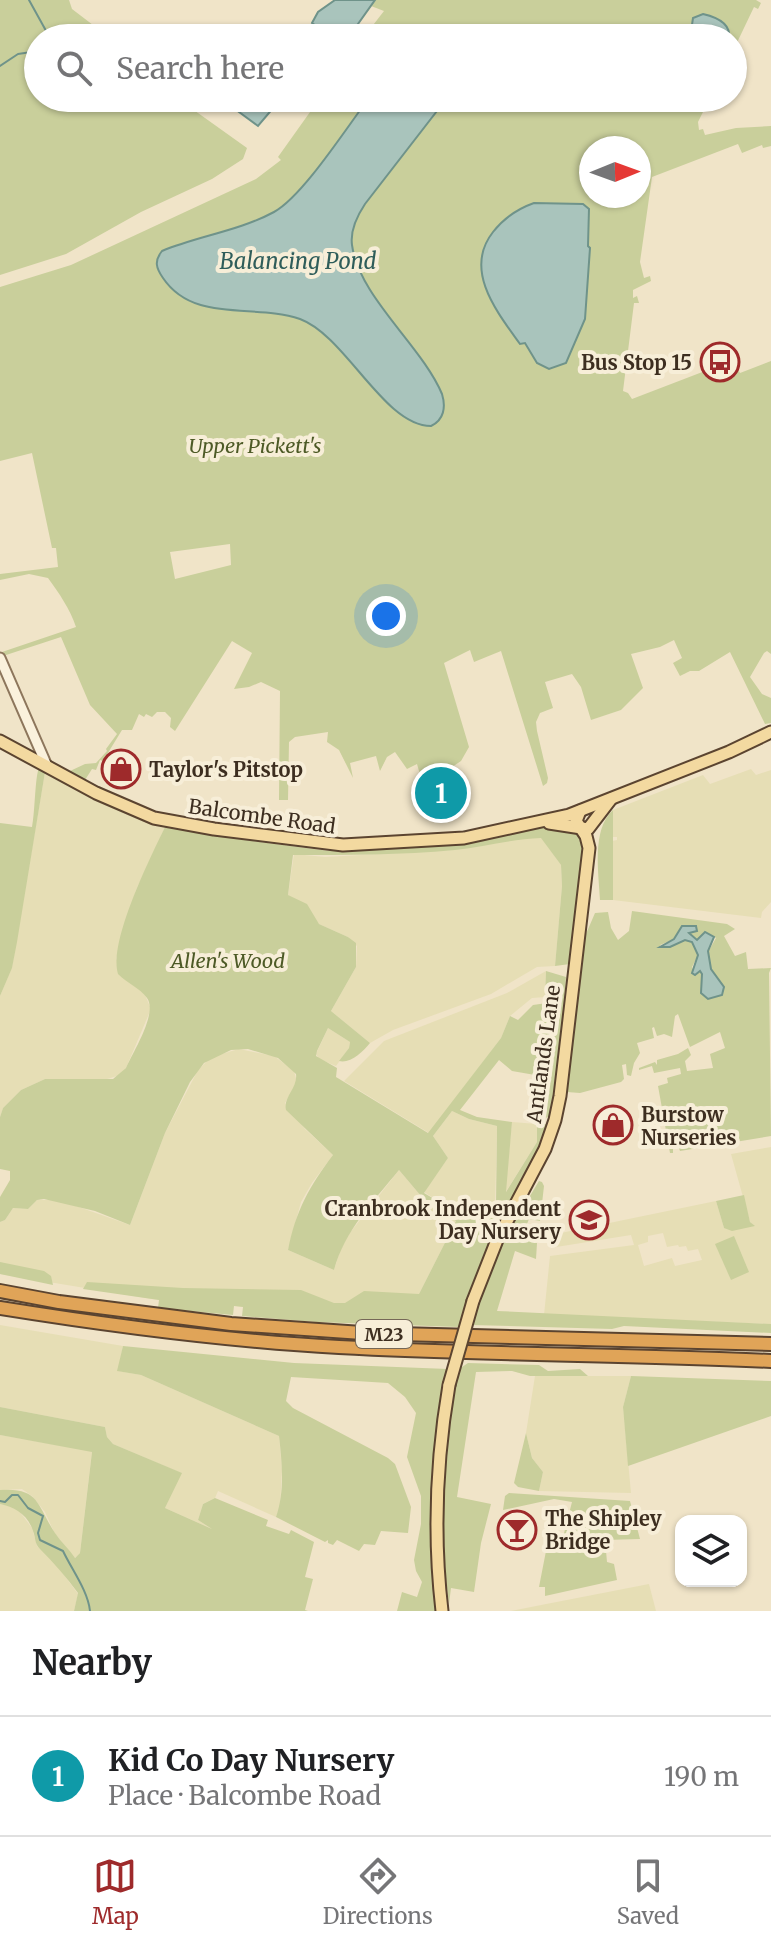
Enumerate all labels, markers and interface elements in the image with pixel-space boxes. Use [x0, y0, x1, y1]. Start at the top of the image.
search box [24, 24, 747, 112]
icon: search [52, 46, 96, 90]
text: Search here [116, 49, 284, 87]
north arrow [579, 136, 651, 208]
water label: Balancing Pond [220, 247, 377, 275]
bus stop icon: Bus Stop 15 [699, 341, 741, 383]
place label: Bus Stop 15 [581, 350, 692, 375]
park label: Upper Pickett's [189, 433, 321, 458]
your location [366, 596, 406, 636]
shop icon: Taylor's Pitstop [100, 748, 142, 790]
place label: Taylor's Pitstop [149, 757, 303, 782]
pin: 1 [415, 763, 467, 823]
street label: Balcombe Road [187, 793, 337, 839]
park label: Allen's Wood [169, 948, 285, 973]
street label: Antlands Lane [521, 983, 565, 1126]
place label: Burstow Nurseries [641, 1102, 737, 1150]
shop icon: Burstow Nurseries [592, 1104, 634, 1146]
place label: Cranbrook Independent Day Nursery [325, 1196, 561, 1244]
school or university icon: Cranbrook Independent Day Nursery [568, 1199, 610, 1241]
road number: M23 [356, 1320, 412, 1348]
place label: The Shipley Bridge [545, 1506, 662, 1554]
bar icon: The Shipley Bridge [496, 1509, 538, 1551]
map controls [675, 1515, 747, 1587]
button: layers [675, 1515, 747, 1587]
text: Nearby [32, 1642, 152, 1684]
text: Kid Co Day Nursery [108, 1741, 394, 1779]
text: 1 [52, 1760, 64, 1793]
text: 190 m [664, 1760, 739, 1793]
text: Place · Balcombe Road [108, 1779, 381, 1812]
tab: Map [92, 1854, 139, 1930]
tab: Directions [323, 1854, 433, 1930]
tab: Saved [617, 1854, 679, 1930]

